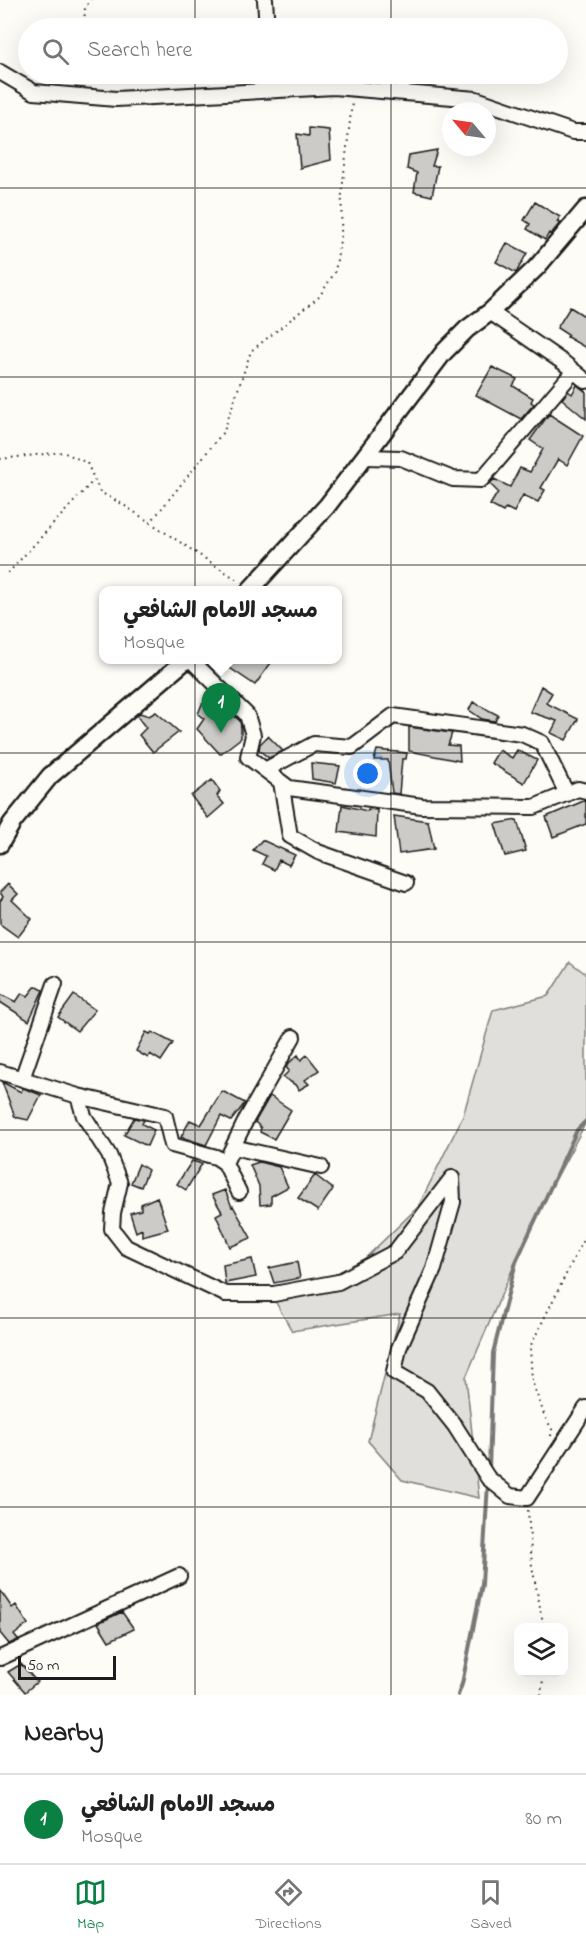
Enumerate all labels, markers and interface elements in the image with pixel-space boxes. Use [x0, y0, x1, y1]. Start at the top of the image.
search box [18, 18, 568, 84]
icon: search [39, 35, 72, 68]
text: Search here [87, 35, 192, 67]
north arrow [442, 102, 496, 156]
popup [99, 586, 342, 664]
text: مسجد الامام الشافعي [123, 596, 318, 628]
text: Mosque [123, 629, 185, 658]
pin: 1 [202, 684, 240, 733]
your location [353, 759, 382, 788]
map controls [514, 1623, 568, 1677]
button: layers [514, 1623, 568, 1677]
scale bar [18, 1653, 116, 1680]
text: 50 m [27, 1654, 59, 1678]
text: Nearby [24, 1715, 103, 1753]
text: مسجد الامام الشافعي [81, 1790, 275, 1822]
text: 1 [40, 1805, 47, 1834]
text: 80 m [525, 1805, 562, 1834]
text: Mosque [81, 1823, 142, 1852]
tab: Map [74, 1876, 107, 1936]
tab: Directions [255, 1876, 322, 1936]
tab: Saved [470, 1876, 512, 1936]

